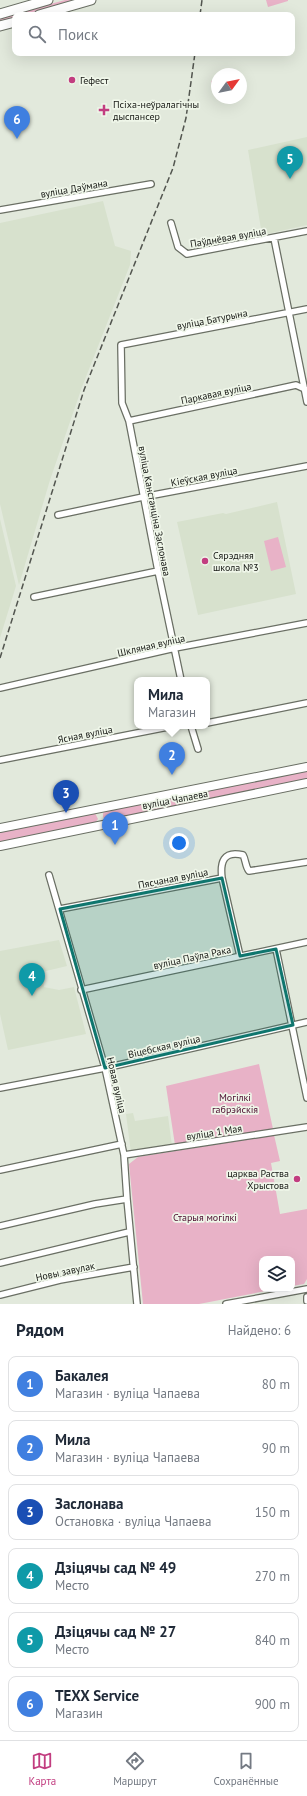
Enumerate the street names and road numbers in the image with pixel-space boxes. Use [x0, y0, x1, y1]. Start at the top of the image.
street label: вуліца Даўмана [39, 176, 109, 201]
street label: Паўднёвая вуліца [189, 224, 267, 251]
street label: вуліца Батурына [176, 306, 249, 333]
street label: Паркавая вуліца [180, 380, 253, 407]
street label: вуліца Канстанціна Заслонава [136, 445, 174, 577]
street label: Кіеўская вуліца [170, 464, 239, 489]
street label: Шкляная вуліца [116, 631, 186, 660]
street label: Ясная вуліца [57, 723, 114, 746]
street label: вуліца Чапаева [141, 787, 209, 812]
street label: Пясчаная вуліца [137, 865, 209, 892]
street label: вуліца Паўла Рака [152, 943, 232, 972]
street label: Віцебская вуліца [127, 1032, 202, 1061]
street label: Новая вуліца [104, 1056, 129, 1114]
street label: вуліца 1 Мая [185, 1122, 243, 1143]
street label: Новы завулак [34, 1259, 96, 1284]

